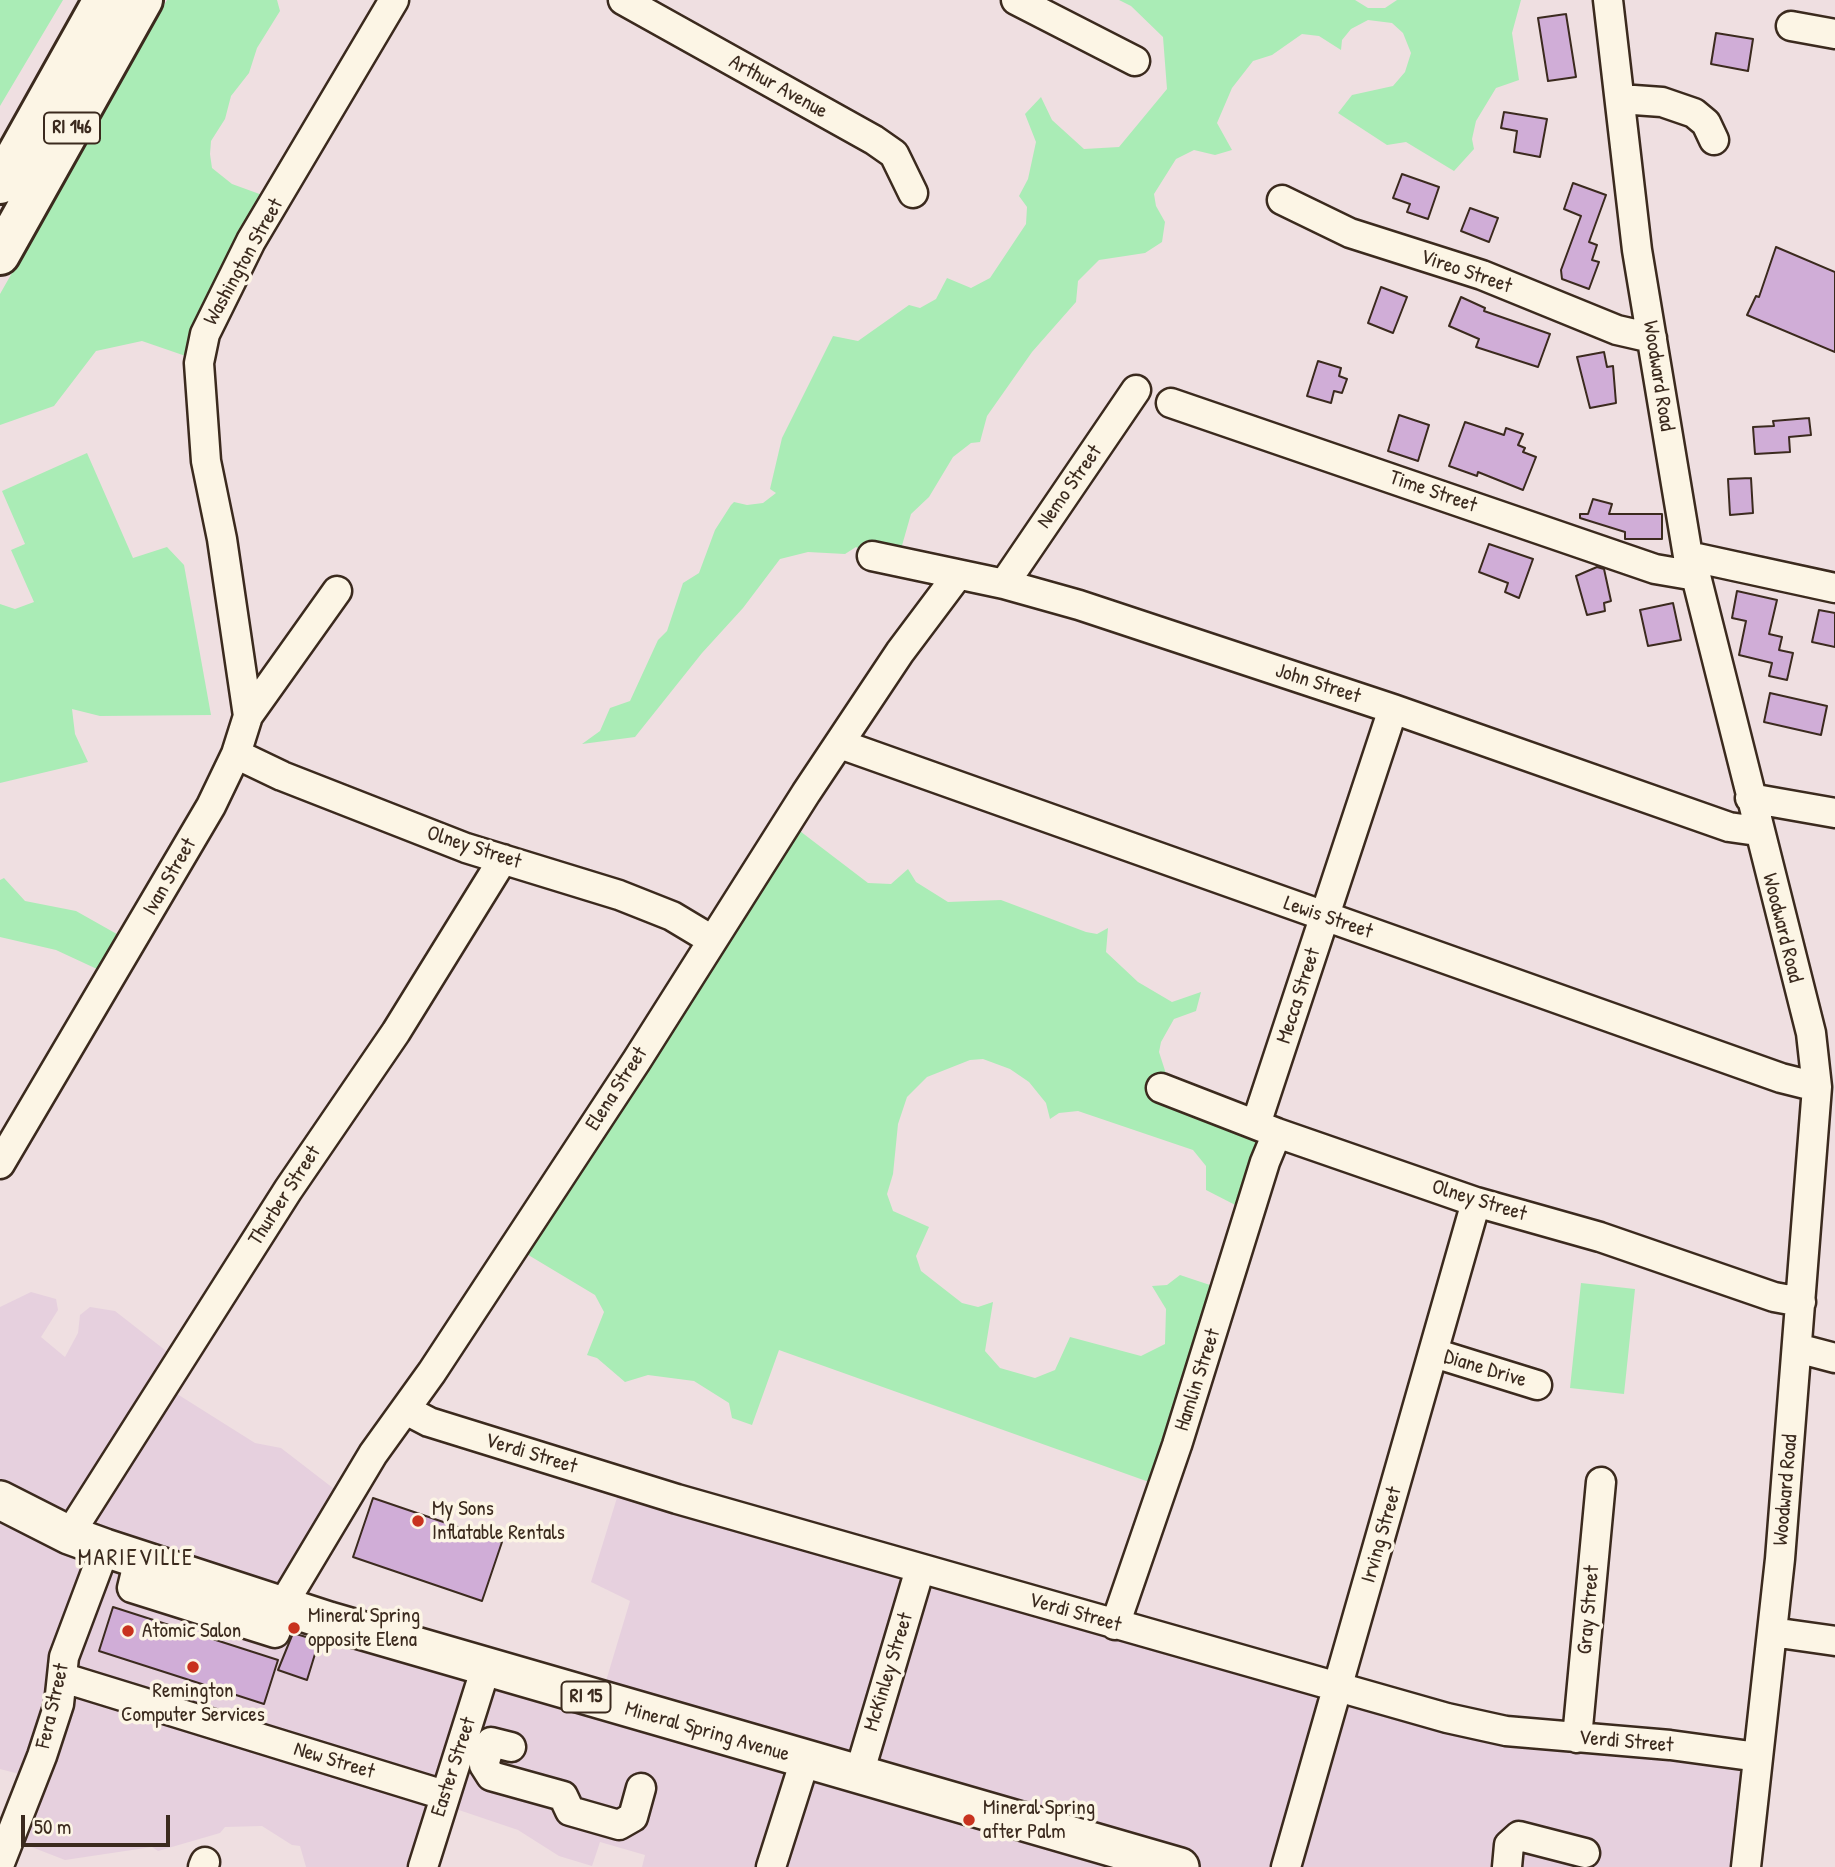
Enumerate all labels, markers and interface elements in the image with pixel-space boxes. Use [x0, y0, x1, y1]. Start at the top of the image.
street label: Arthur Avenue [724, 50, 832, 124]
road number: RI 146 [44, 112, 100, 144]
street label: Washington Street [199, 194, 289, 330]
street label: Vireo Street [1417, 245, 1515, 299]
street label: Woodward Road [1637, 319, 1679, 433]
street label: Nemo Street [1032, 440, 1108, 534]
street label: Time Street [1386, 465, 1480, 519]
street label: John Street [1272, 658, 1364, 710]
street label: Olney Street [424, 821, 524, 875]
street label: Ivan Street [138, 834, 202, 920]
street label: Woodward Road [1756, 871, 1808, 985]
street label: Lewis Street [1280, 891, 1376, 945]
street label: Mecca Street [1272, 945, 1326, 1047]
street label: Elena Street [581, 1042, 653, 1136]
street label: Thurber Street [243, 1141, 327, 1251]
street label: Olney Street [1429, 1175, 1529, 1227]
street label: Hamlin Street [1170, 1326, 1226, 1434]
street label: Diane Drive [1441, 1345, 1529, 1393]
street label: Verdi Street [482, 1428, 580, 1480]
street label: Woodward Road [1769, 1433, 1803, 1547]
street label: Irving Street [1356, 1484, 1408, 1586]
place label: My Sons Inflatable Rentals [432, 1496, 565, 1546]
marker: My Sons Inflatable Rentals [410, 1513, 426, 1529]
district label: MARIEVILLE [79, 1545, 193, 1573]
street label: Gray Street [1573, 1565, 1605, 1655]
street label: Verdi Street [1026, 1588, 1124, 1638]
place label: Mineral Spring opposite Elena [308, 1603, 420, 1653]
street label: McKinley Street [859, 1610, 919, 1734]
place label: Atomic Salon [142, 1618, 241, 1644]
marker: Mineral Spring opposite Elena [286, 1620, 302, 1636]
marker: Atomic Salon [120, 1623, 136, 1639]
marker: Remington Computer Services [185, 1659, 201, 1675]
street label: Fera Street [31, 1661, 75, 1751]
place label: Remington Computer Services [121, 1678, 265, 1728]
road number: RI 15 [562, 1681, 610, 1712]
street label: Mineral Spring Avenue [622, 1696, 792, 1768]
street label: Easter Street [426, 1714, 482, 1820]
street label: Verdi Street [1578, 1725, 1674, 1759]
street label: New Street [291, 1737, 377, 1785]
place label: Mineral Spring after Palm [983, 1795, 1095, 1845]
scale bar [24, 1800, 173, 1844]
text: 50 m [34, 1812, 71, 1841]
marker: Mineral Spring after Palm [961, 1812, 977, 1828]

